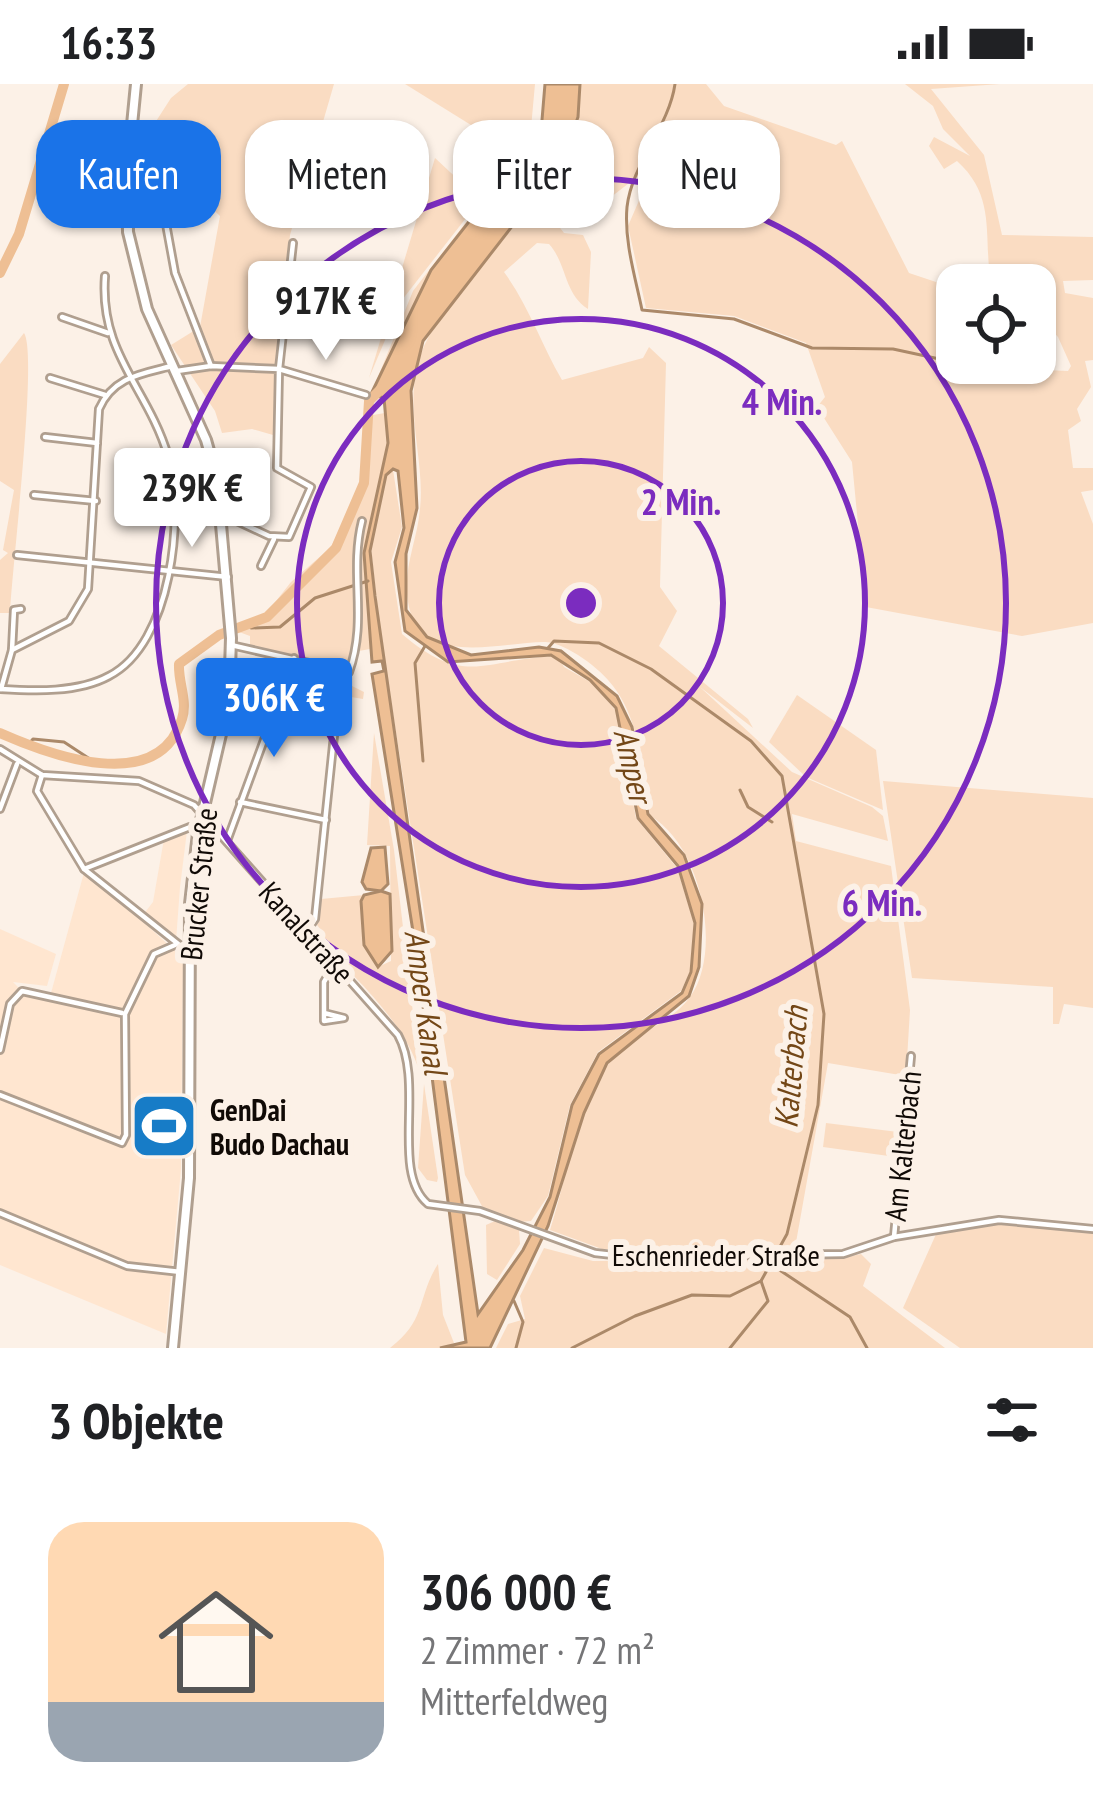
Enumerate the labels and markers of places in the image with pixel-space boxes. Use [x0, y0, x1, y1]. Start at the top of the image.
pin: 917K € [228, 261, 424, 363]
pin: 239K € [94, 448, 290, 550]
centre of rings [560, 582, 602, 624]
pin: 306K € [176, 658, 372, 760]
place label: GenDai Budo Dachau [210, 1090, 349, 1163]
sports icon: GenDai Budo Dachau [129, 1091, 199, 1161]

